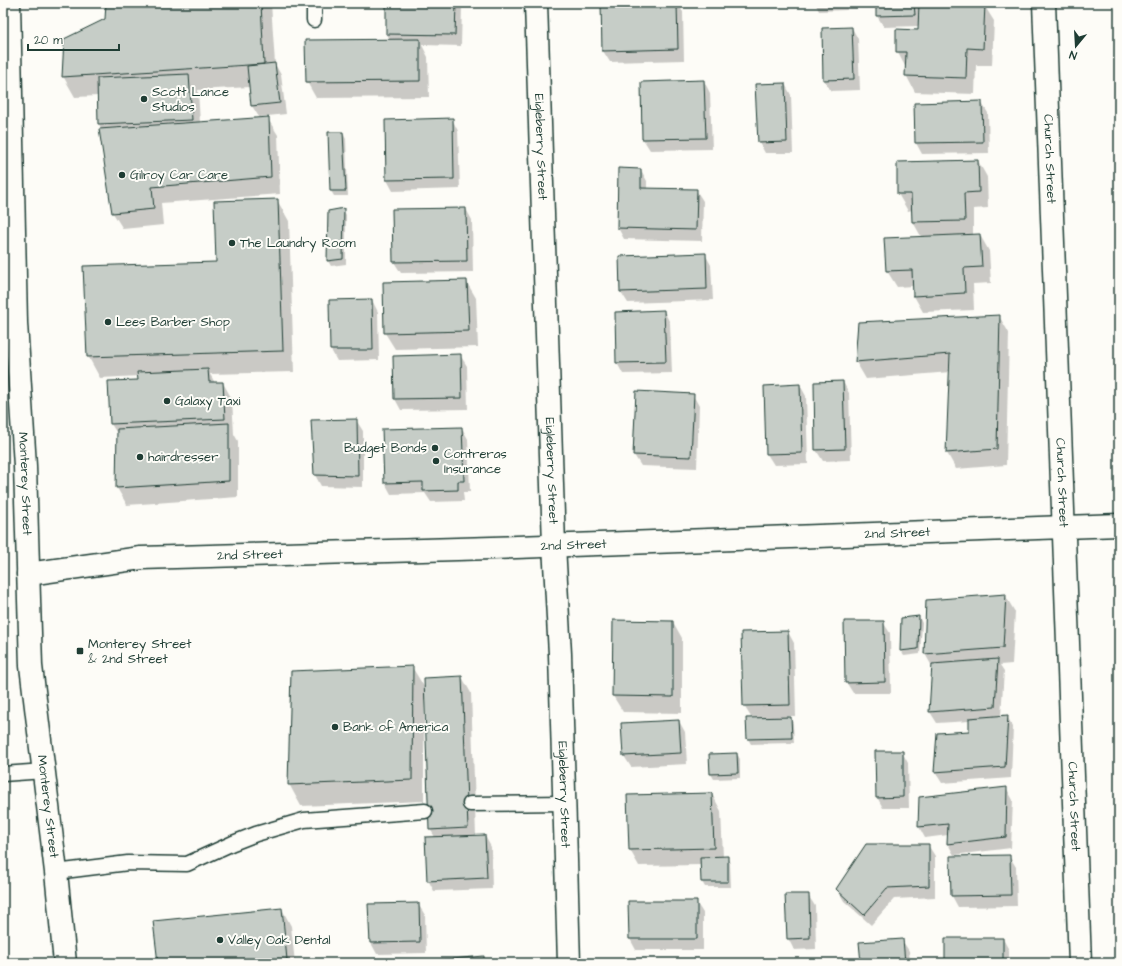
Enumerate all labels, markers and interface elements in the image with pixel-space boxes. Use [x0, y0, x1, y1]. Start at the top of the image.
scale bar [28, 26, 119, 52]
north arrow [1056, 26, 1096, 66]
text: 20 m [34, 32, 63, 49]
text: N [1067, 47, 1079, 63]
place label: Scott Lance Studios [152, 83, 229, 116]
street label: Eigleberry Street [529, 93, 552, 201]
marker: Scott Lance Studios [139, 94, 149, 104]
street label: Church Street [1039, 114, 1061, 205]
place label: Gilroy Car Care [130, 166, 228, 185]
marker: Gilroy Car Care [117, 170, 127, 180]
place label: The Laundry Room [240, 234, 357, 253]
marker: The Laundry Room [227, 238, 237, 248]
place label: Lees Barber Shop [116, 313, 230, 331]
marker: Lees Barber Shop [103, 317, 113, 327]
place label: Galaxy Taxi [175, 392, 241, 411]
marker: Galaxy Taxi [162, 396, 172, 406]
street label: Eigleberry Street [540, 417, 562, 525]
street label: Monterey Street [14, 431, 36, 536]
street label: Church Street [1051, 438, 1073, 528]
place label: Budget Bonds [344, 439, 427, 458]
marker: Budget Bonds [430, 443, 440, 453]
place label: Contreras Insurance [444, 445, 507, 478]
place label: hairdresser [148, 448, 218, 466]
marker: hairdresser [135, 452, 145, 462]
marker: Contreras Insurance [431, 456, 441, 466]
street label: 2nd Street [864, 523, 932, 543]
street label: 2nd Street [540, 535, 608, 555]
street label: 2nd Street [217, 545, 284, 565]
place label: Monterey Street & 2nd Street [88, 635, 192, 668]
marker: Monterey Street & 2nd Street [75, 646, 85, 656]
place label: Bank of America [343, 718, 449, 736]
marker: Bank of America [330, 722, 340, 732]
street label: Eigleberry Street [553, 741, 575, 849]
street label: Monterey Street [33, 754, 63, 860]
street label: Church Street [1063, 761, 1085, 852]
place label: Valley Oak Dental [228, 931, 331, 950]
marker: Valley Oak Dental [215, 935, 225, 945]

